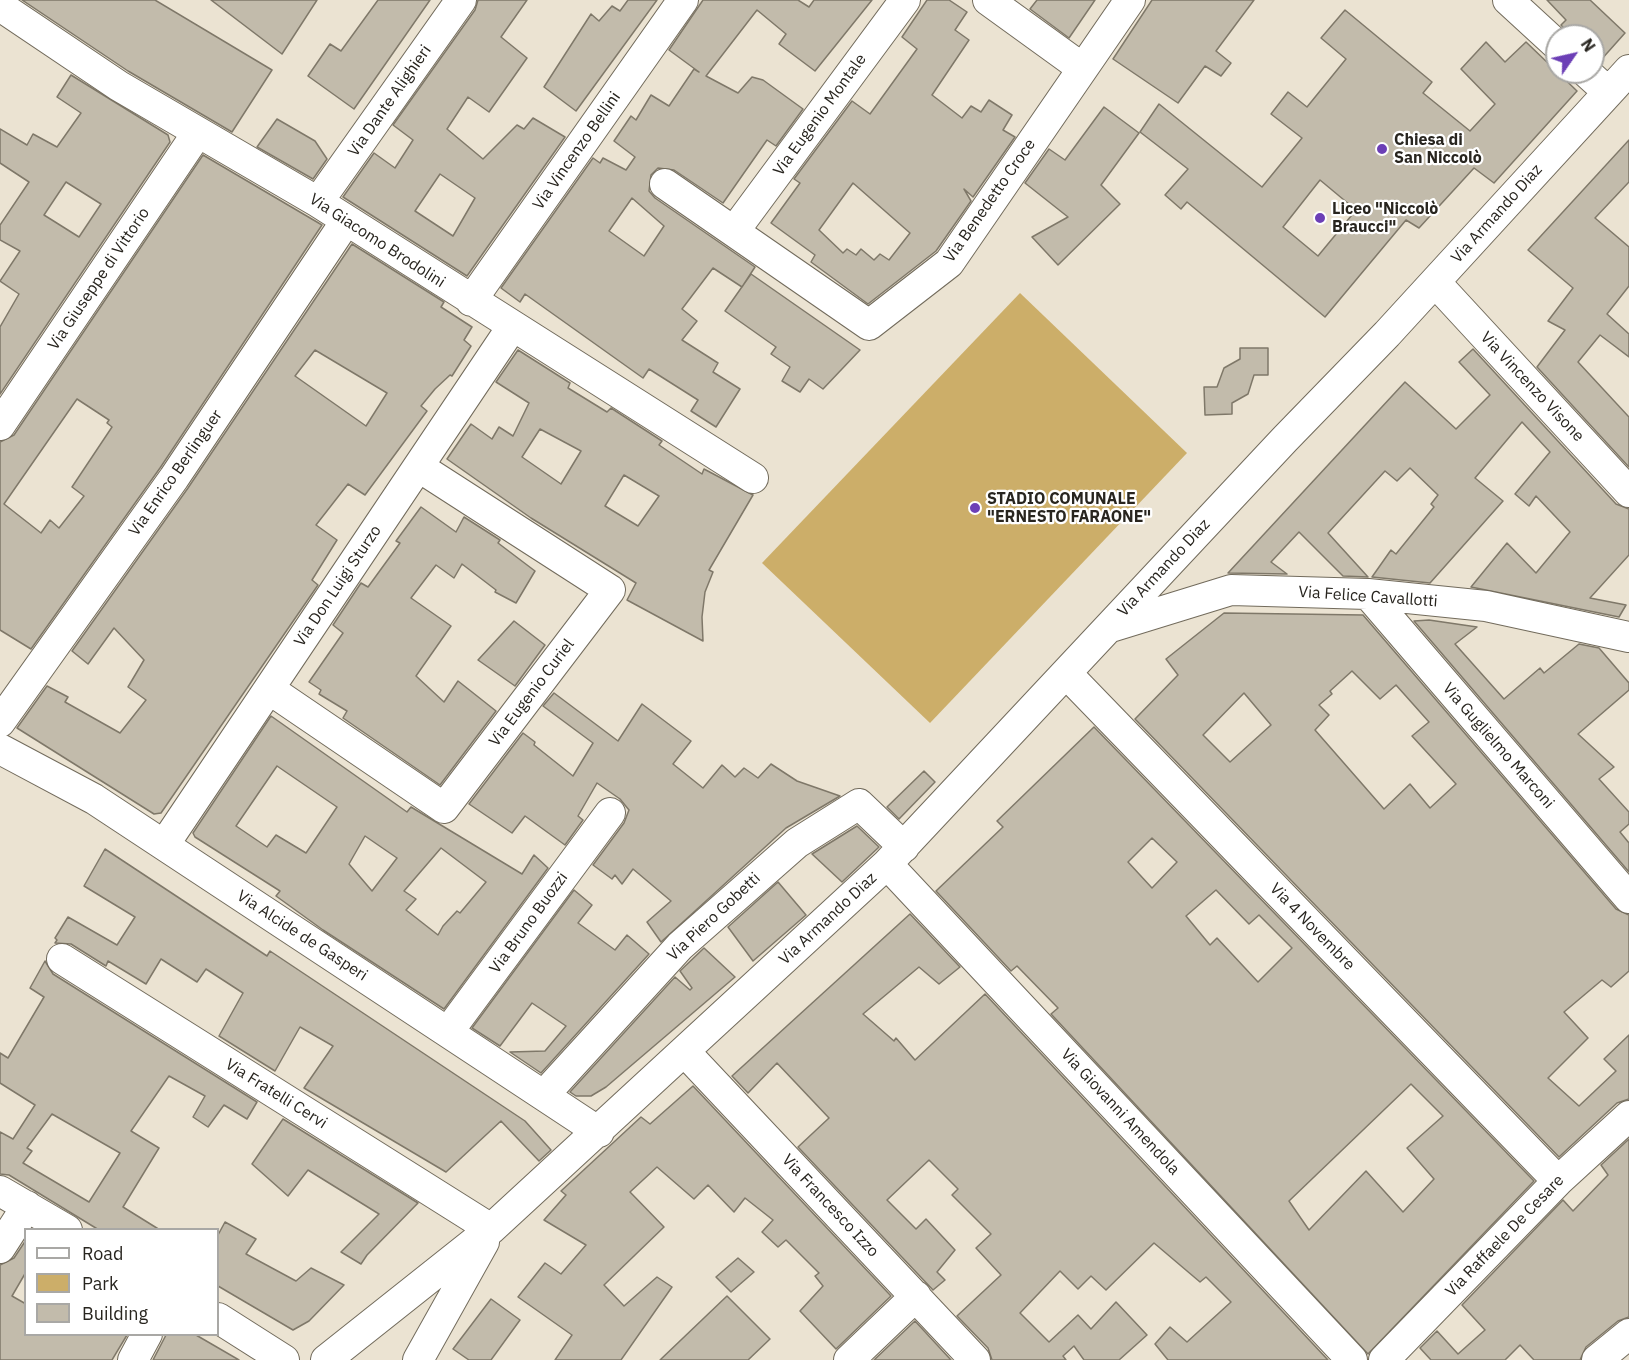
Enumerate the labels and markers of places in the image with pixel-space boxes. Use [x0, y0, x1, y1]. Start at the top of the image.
place label: Chiesa di San Niccolò [1394, 130, 1482, 168]
marker: Chiesa di San Niccolò [1375, 142, 1389, 156]
place label: Liceo "Niccolò Braucci" [1332, 199, 1438, 237]
marker: Liceo "Niccolò Braucci" [1313, 211, 1327, 225]
place label: STADIO COMUNALE "ERNESTO FARAONE" [987, 489, 1151, 527]
marker: STADIO COMUNALE "ERNESTO FARAONE" [968, 501, 982, 515]

